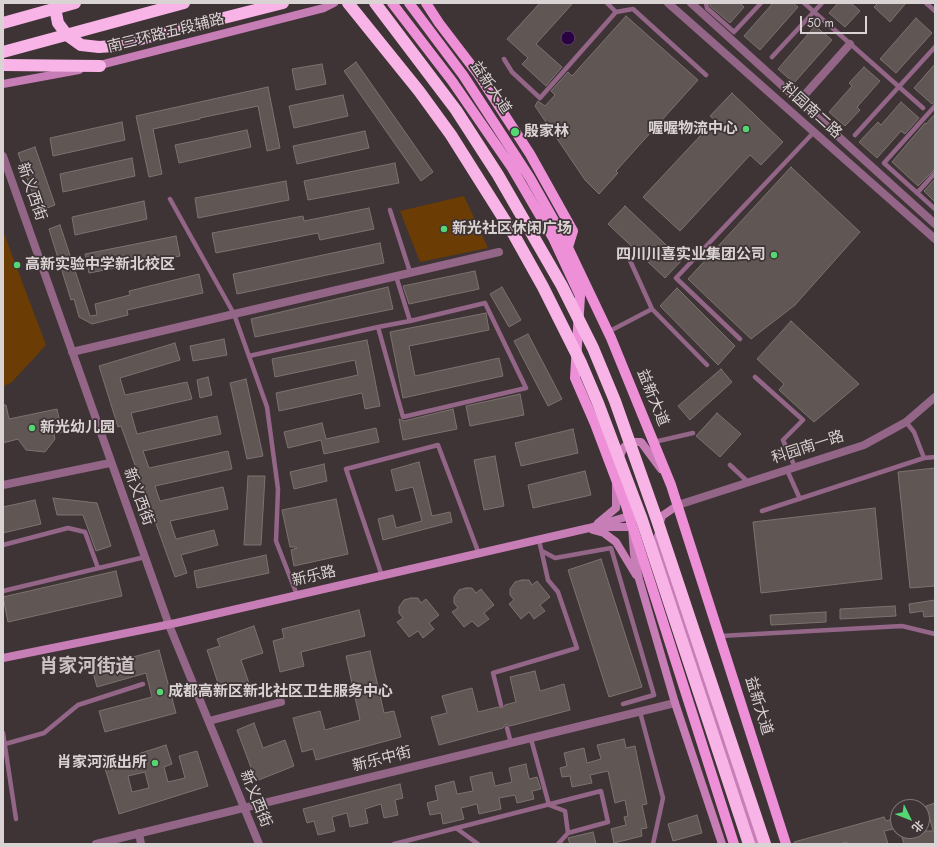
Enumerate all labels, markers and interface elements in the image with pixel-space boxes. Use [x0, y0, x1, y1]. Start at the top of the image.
scale bar [802, 8, 869, 34]
street label: 南三环路五段辅路 [106, 11, 226, 57]
text: 50 m [807, 14, 834, 32]
street label: 益新大道 [466, 58, 514, 118]
street label: 科园南二路 [777, 79, 845, 143]
place label: 喔喔物流中心 [648, 120, 738, 138]
place label: 殷家林 [524, 123, 569, 141]
marker: 喔喔物流中心 [741, 124, 751, 134]
marker: 殷家林 [509, 126, 521, 138]
street label: 新义西街 [13, 161, 49, 223]
place label: 新光社区休闲广场 [452, 220, 572, 238]
marker: 新光社区休闲广场 [439, 224, 449, 234]
place label: 四川川喜实业集团公司 [616, 246, 766, 264]
marker: 四川川喜实业集团公司 [769, 250, 779, 260]
place label: 高新实验中学新北校区 [25, 256, 175, 274]
marker: 高新实验中学新北校区 [12, 260, 22, 270]
street label: 益新大道 [632, 367, 672, 429]
place label: 新光幼儿园 [40, 419, 115, 437]
marker: 新光幼儿园 [27, 423, 37, 433]
street label: 科园南一路 [770, 428, 846, 468]
street label: 新义西街 [119, 466, 157, 528]
street label: 新乐路 [290, 563, 338, 591]
district label: 肖家河街道 [40, 656, 134, 678]
street label: 益新大道 [741, 675, 775, 737]
place label: 成都高新区新北社区卫生服务中心 [168, 683, 393, 701]
marker: 成都高新区新北社区卫生服务中心 [155, 687, 165, 697]
street label: 新乐中街 [351, 744, 413, 776]
place label: 肖家河派出所 [57, 754, 147, 772]
marker: 肖家河派出所 [150, 758, 160, 768]
street label: 新义西街 [235, 768, 275, 830]
north arrow [890, 799, 930, 839]
text: 北 [908, 817, 928, 836]

